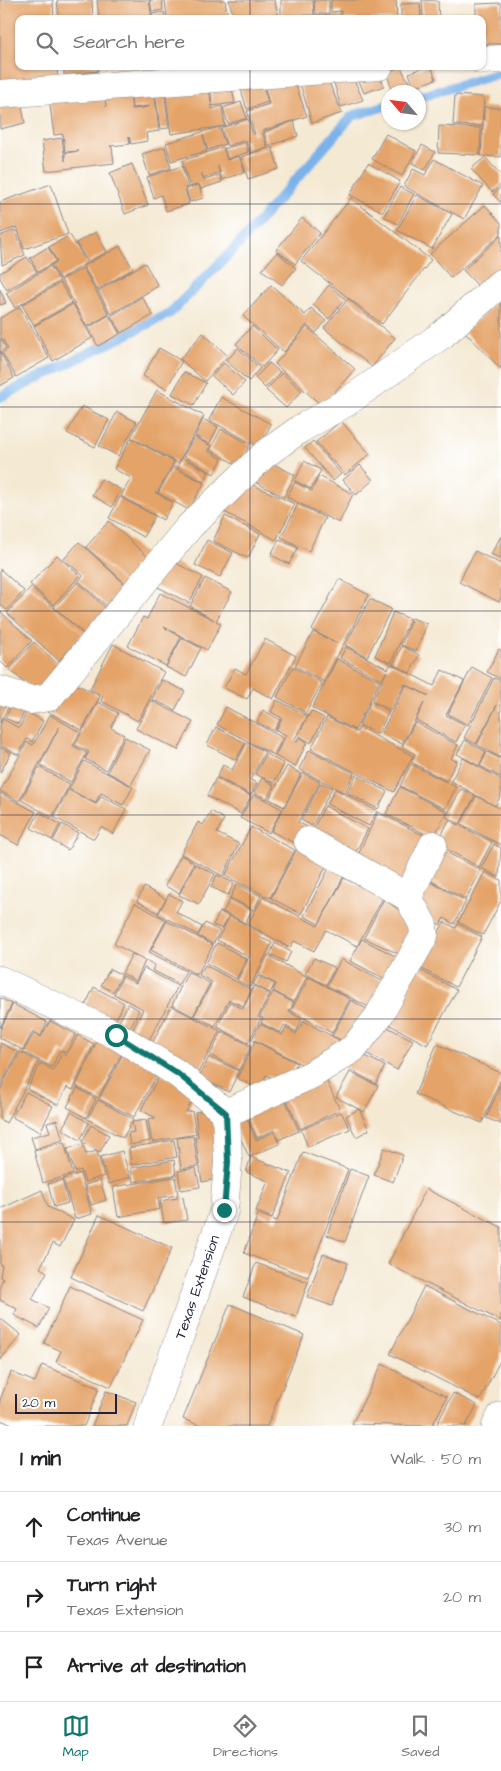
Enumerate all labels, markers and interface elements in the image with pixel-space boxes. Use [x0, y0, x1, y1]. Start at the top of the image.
search box [15, 15, 486, 70]
icon: search [33, 29, 61, 57]
text: Search here [73, 29, 185, 56]
north arrow [381, 85, 426, 130]
route start [105, 1024, 128, 1047]
route end [213, 1199, 236, 1222]
street label: Texas Extension [170, 1232, 225, 1342]
scale bar [15, 1391, 118, 1414]
text: 20 m [22, 1393, 55, 1413]
text: 1 min [20, 1444, 61, 1473]
text: Walk · 50 m [390, 1448, 481, 1470]
text: Continue [67, 1502, 141, 1529]
icon: ahead [20, 1513, 48, 1541]
text: 30 m [444, 1516, 481, 1538]
text: Texas Avenue [67, 1529, 168, 1551]
text: Turn right [67, 1572, 156, 1599]
icon: right [20, 1583, 48, 1611]
text: 20 m [443, 1586, 481, 1608]
text: Texas Extension [67, 1599, 183, 1621]
icon: arrive [20, 1653, 48, 1681]
text: Arrive at destination [67, 1653, 246, 1680]
tab: Map [62, 1712, 90, 1762]
tab: Directions [213, 1712, 278, 1762]
tab: Saved [401, 1712, 439, 1762]

